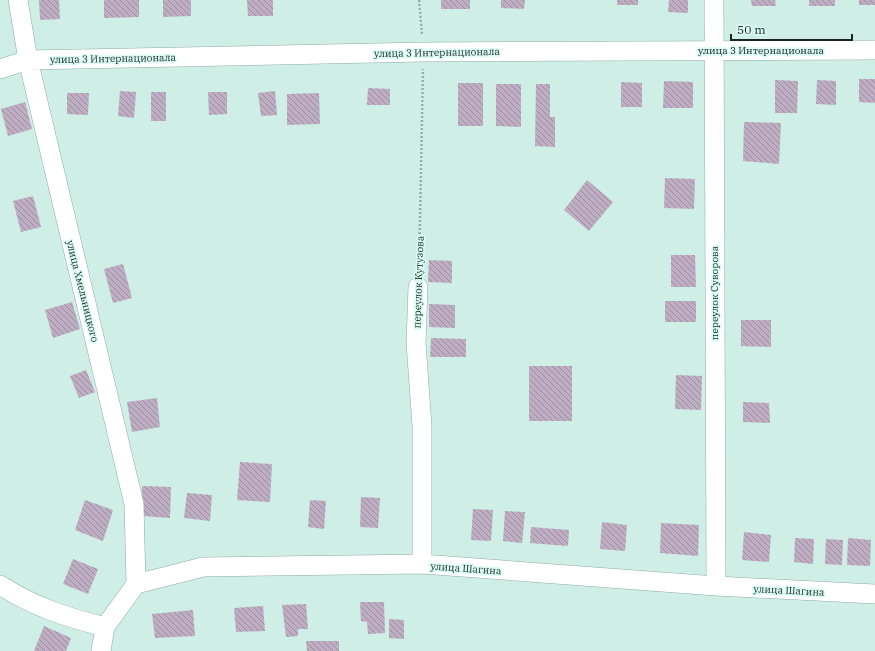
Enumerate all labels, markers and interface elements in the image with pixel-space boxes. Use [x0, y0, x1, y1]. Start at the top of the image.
scale bar [731, 16, 852, 42]
text: 50 m [737, 22, 766, 37]
street label: улица 3 Интернационала [698, 44, 825, 57]
street label: улица 3 Интернационала [374, 45, 501, 60]
street label: улица 3 Интернационала [50, 51, 177, 66]
street label: переулок Кутузова [410, 235, 427, 328]
street label: улица Хмельницкого [64, 239, 102, 344]
street label: переулок Суворова [708, 245, 721, 340]
street label: улица Шагина [430, 560, 502, 577]
street label: улица Шагина [753, 582, 825, 599]

